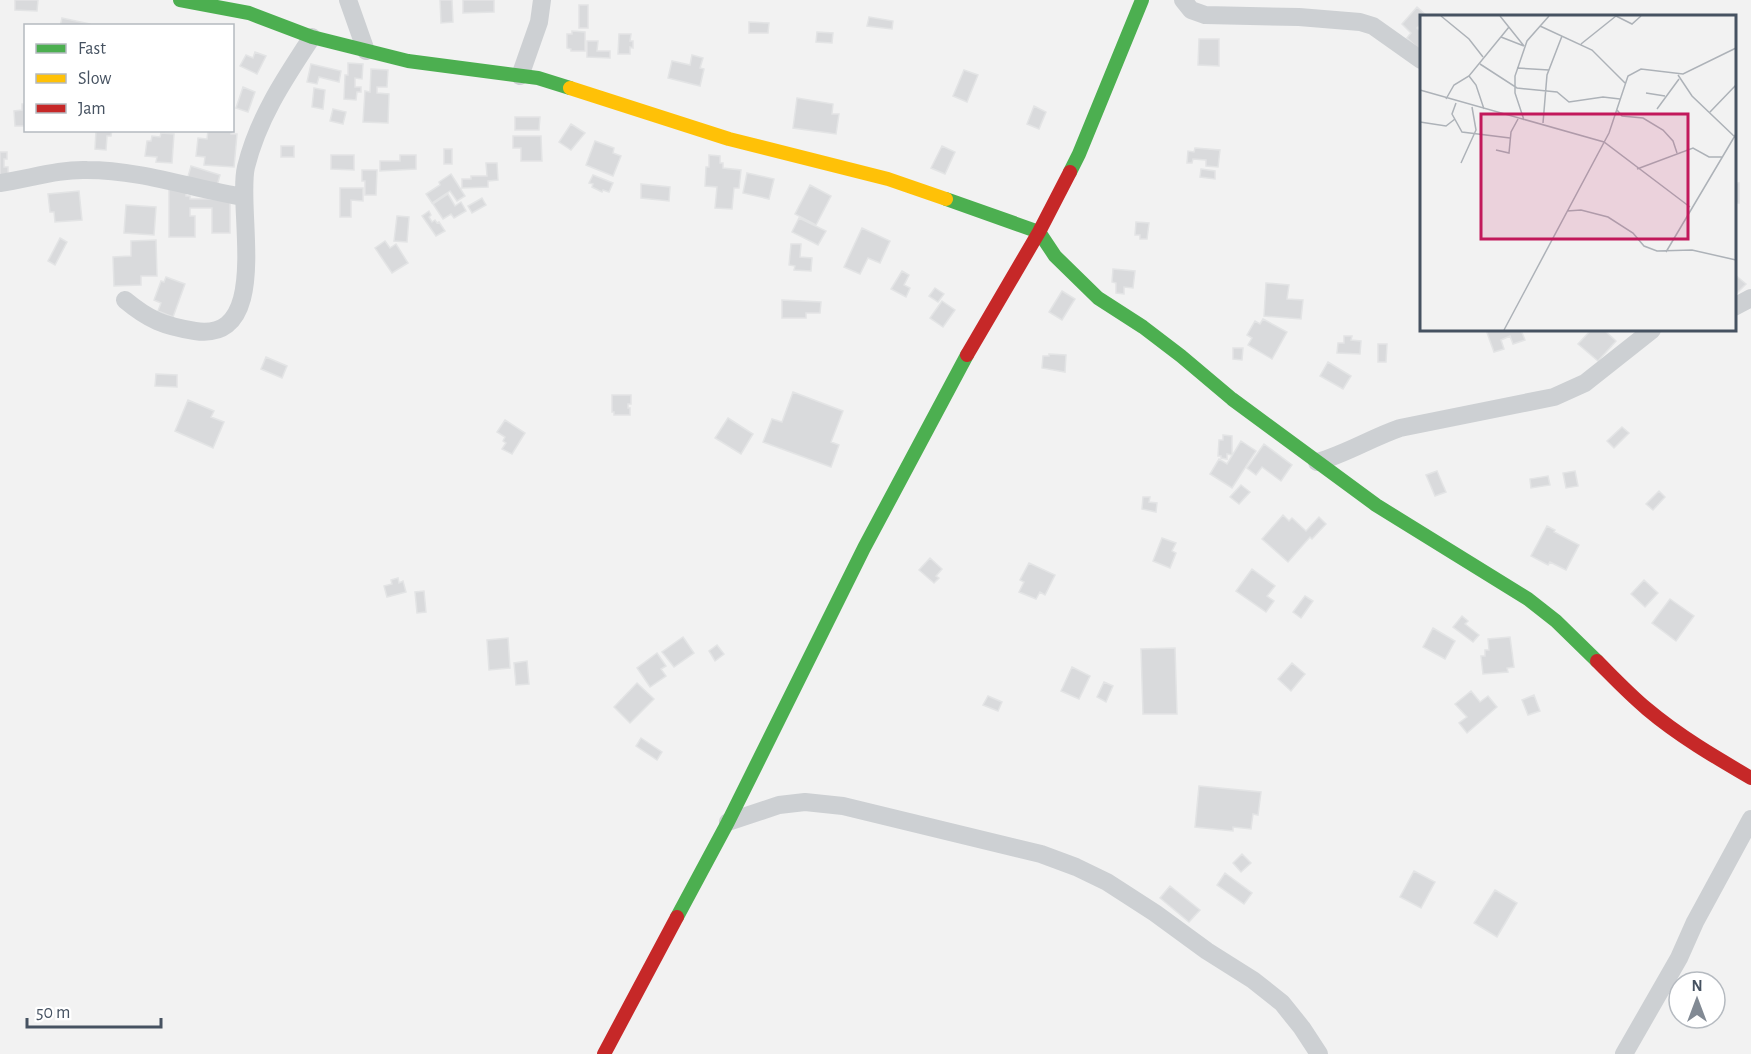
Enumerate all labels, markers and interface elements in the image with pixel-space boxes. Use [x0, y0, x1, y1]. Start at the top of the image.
inset map [1420, 15, 1736, 332]
legend [24, 24, 234, 132]
text: Fast [78, 40, 106, 58]
text: Slow [78, 70, 111, 88]
text: Jam [78, 100, 106, 118]
north arrow [1667, 970, 1727, 1030]
text: N [1691, 978, 1703, 994]
scale bar [27, 991, 160, 1029]
text: 50 m [36, 1004, 70, 1022]

